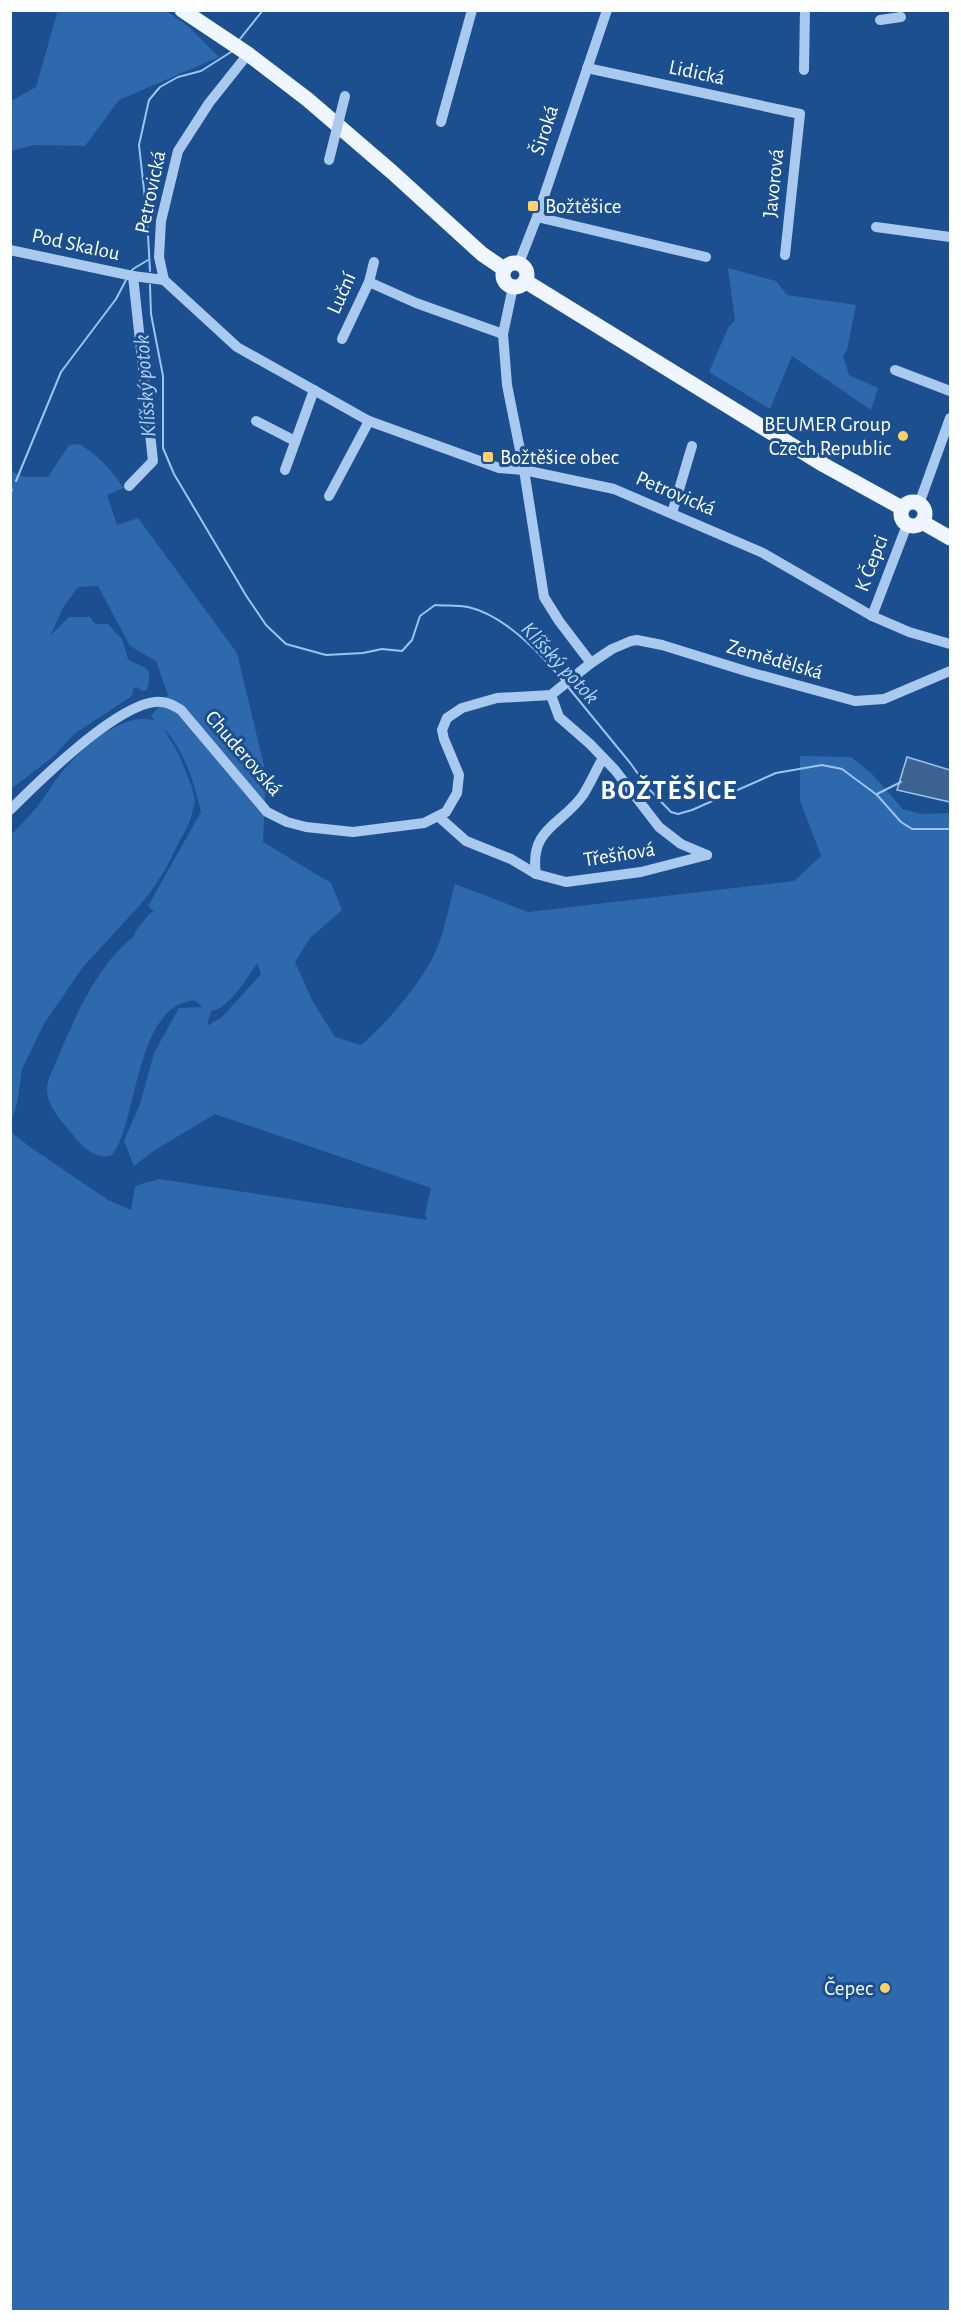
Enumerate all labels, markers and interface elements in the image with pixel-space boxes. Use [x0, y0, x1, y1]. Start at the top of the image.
street label: Lidická [667, 56, 727, 89]
street label: Široká [525, 102, 562, 158]
street label: Javorová [759, 147, 788, 219]
street label: Petrovická [131, 148, 170, 235]
place label: Božtěšice [545, 196, 621, 217]
marker: Božtěšice [526, 199, 540, 213]
street label: Pod Skalou [30, 225, 122, 264]
street label: Luční [323, 268, 360, 317]
water label: Klíšský potok [130, 334, 161, 438]
place label: BEUMER Group Czech Republic [764, 414, 891, 459]
marker: BEUMER Group Czech Republic [896, 429, 910, 443]
place label: Božtěšice obec [500, 447, 619, 468]
marker: Božtěšice obec [481, 450, 495, 464]
street label: Petrovická [633, 467, 719, 520]
street label: K Čepci [849, 531, 892, 594]
water label: Klíšský potok [516, 618, 603, 709]
street label: Zemědělská [724, 636, 826, 683]
street label: Chuderovská [201, 707, 286, 800]
district label: BOŽTĚŠICE [600, 774, 738, 804]
street label: Třešňová [582, 838, 657, 871]
place label: Čepec [824, 1976, 873, 1999]
marker: Čepec [878, 1981, 892, 1995]

